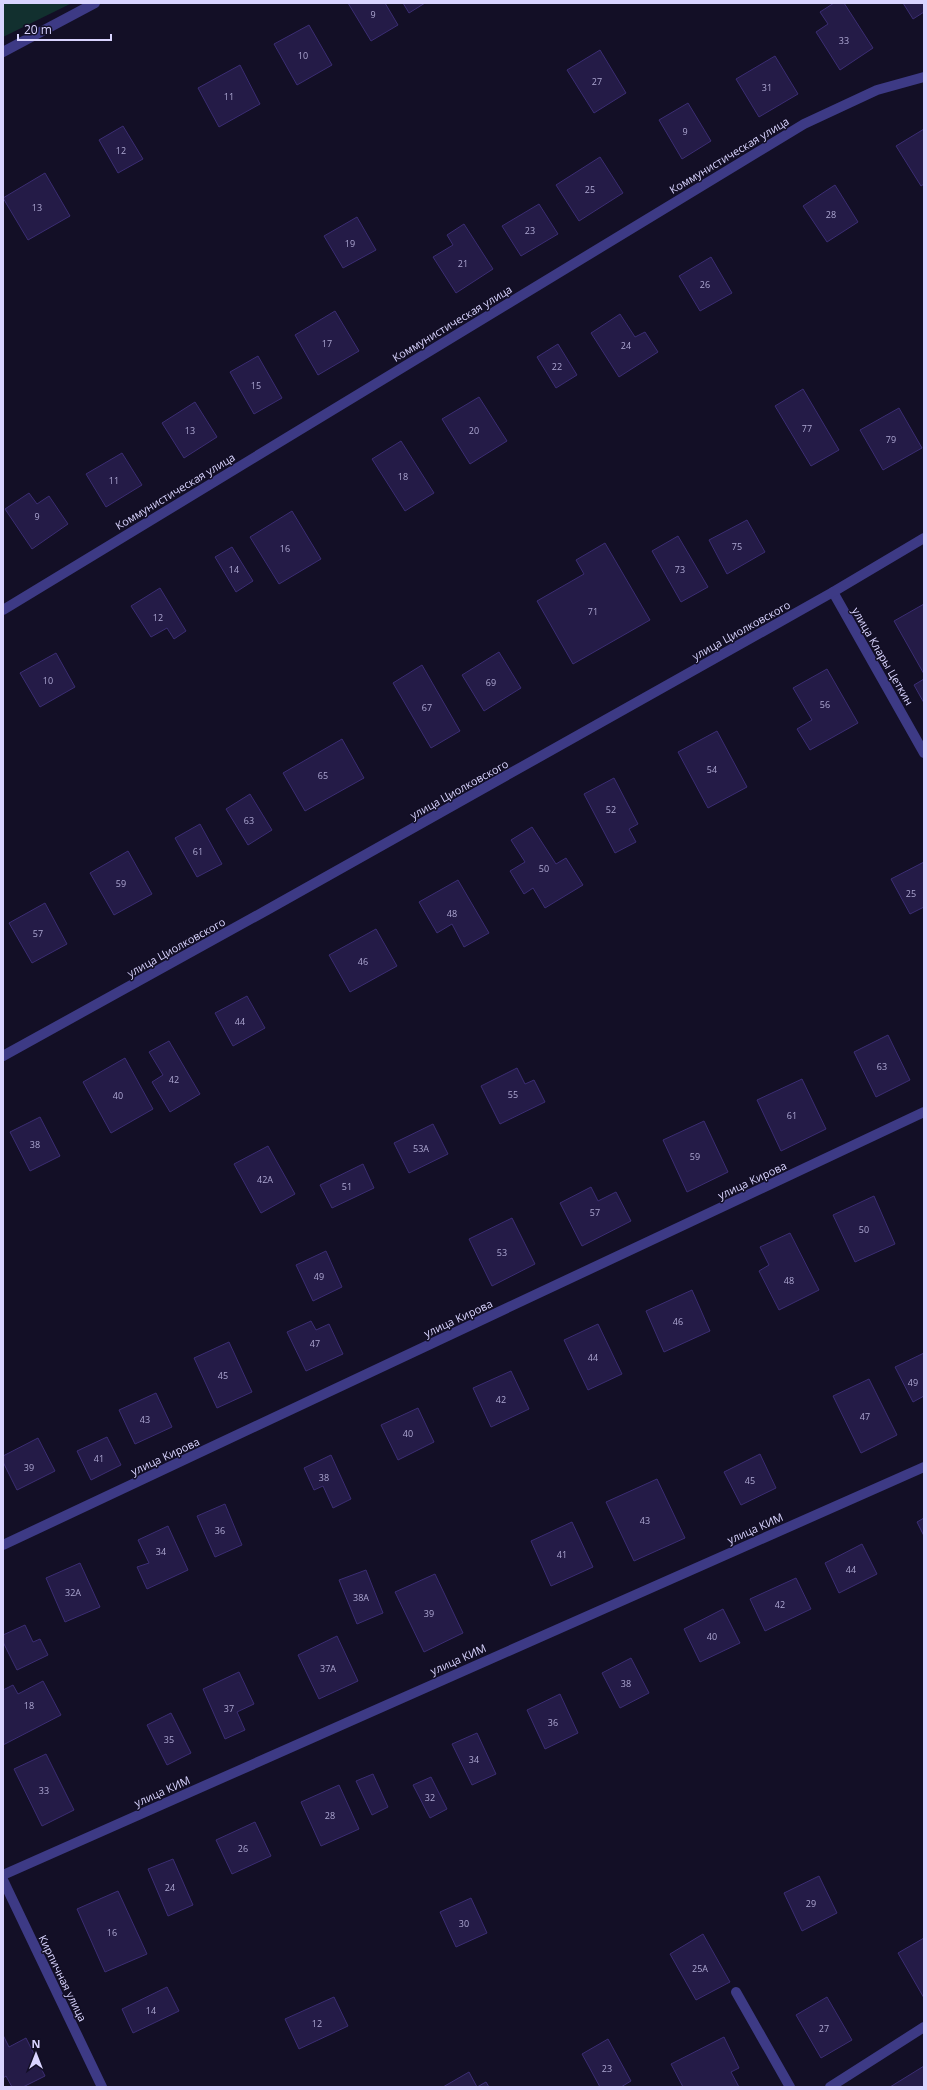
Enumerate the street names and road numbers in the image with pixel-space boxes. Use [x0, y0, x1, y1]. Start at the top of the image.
street label: Коммунистическая улица [666, 113, 792, 197]
street label: Коммунистическая улица [389, 281, 515, 365]
street label: Коммунистическая улица [112, 449, 238, 533]
street label: улица Циолковского [689, 597, 793, 663]
street label: улица Клары Цеткин [849, 604, 917, 708]
street label: улица Циолковского [407, 756, 511, 822]
street label: улица Циолковского [124, 914, 228, 980]
street label: улица Кирова [715, 1158, 789, 1202]
street label: улица Кирова [421, 1296, 495, 1340]
street label: улица Кирова [128, 1434, 202, 1478]
street label: улица КИМ [725, 1509, 785, 1547]
street label: улица КИМ [428, 1640, 488, 1678]
street label: улица КИМ [132, 1772, 192, 1810]
street label: Кирпичная улица [35, 1932, 91, 2024]

